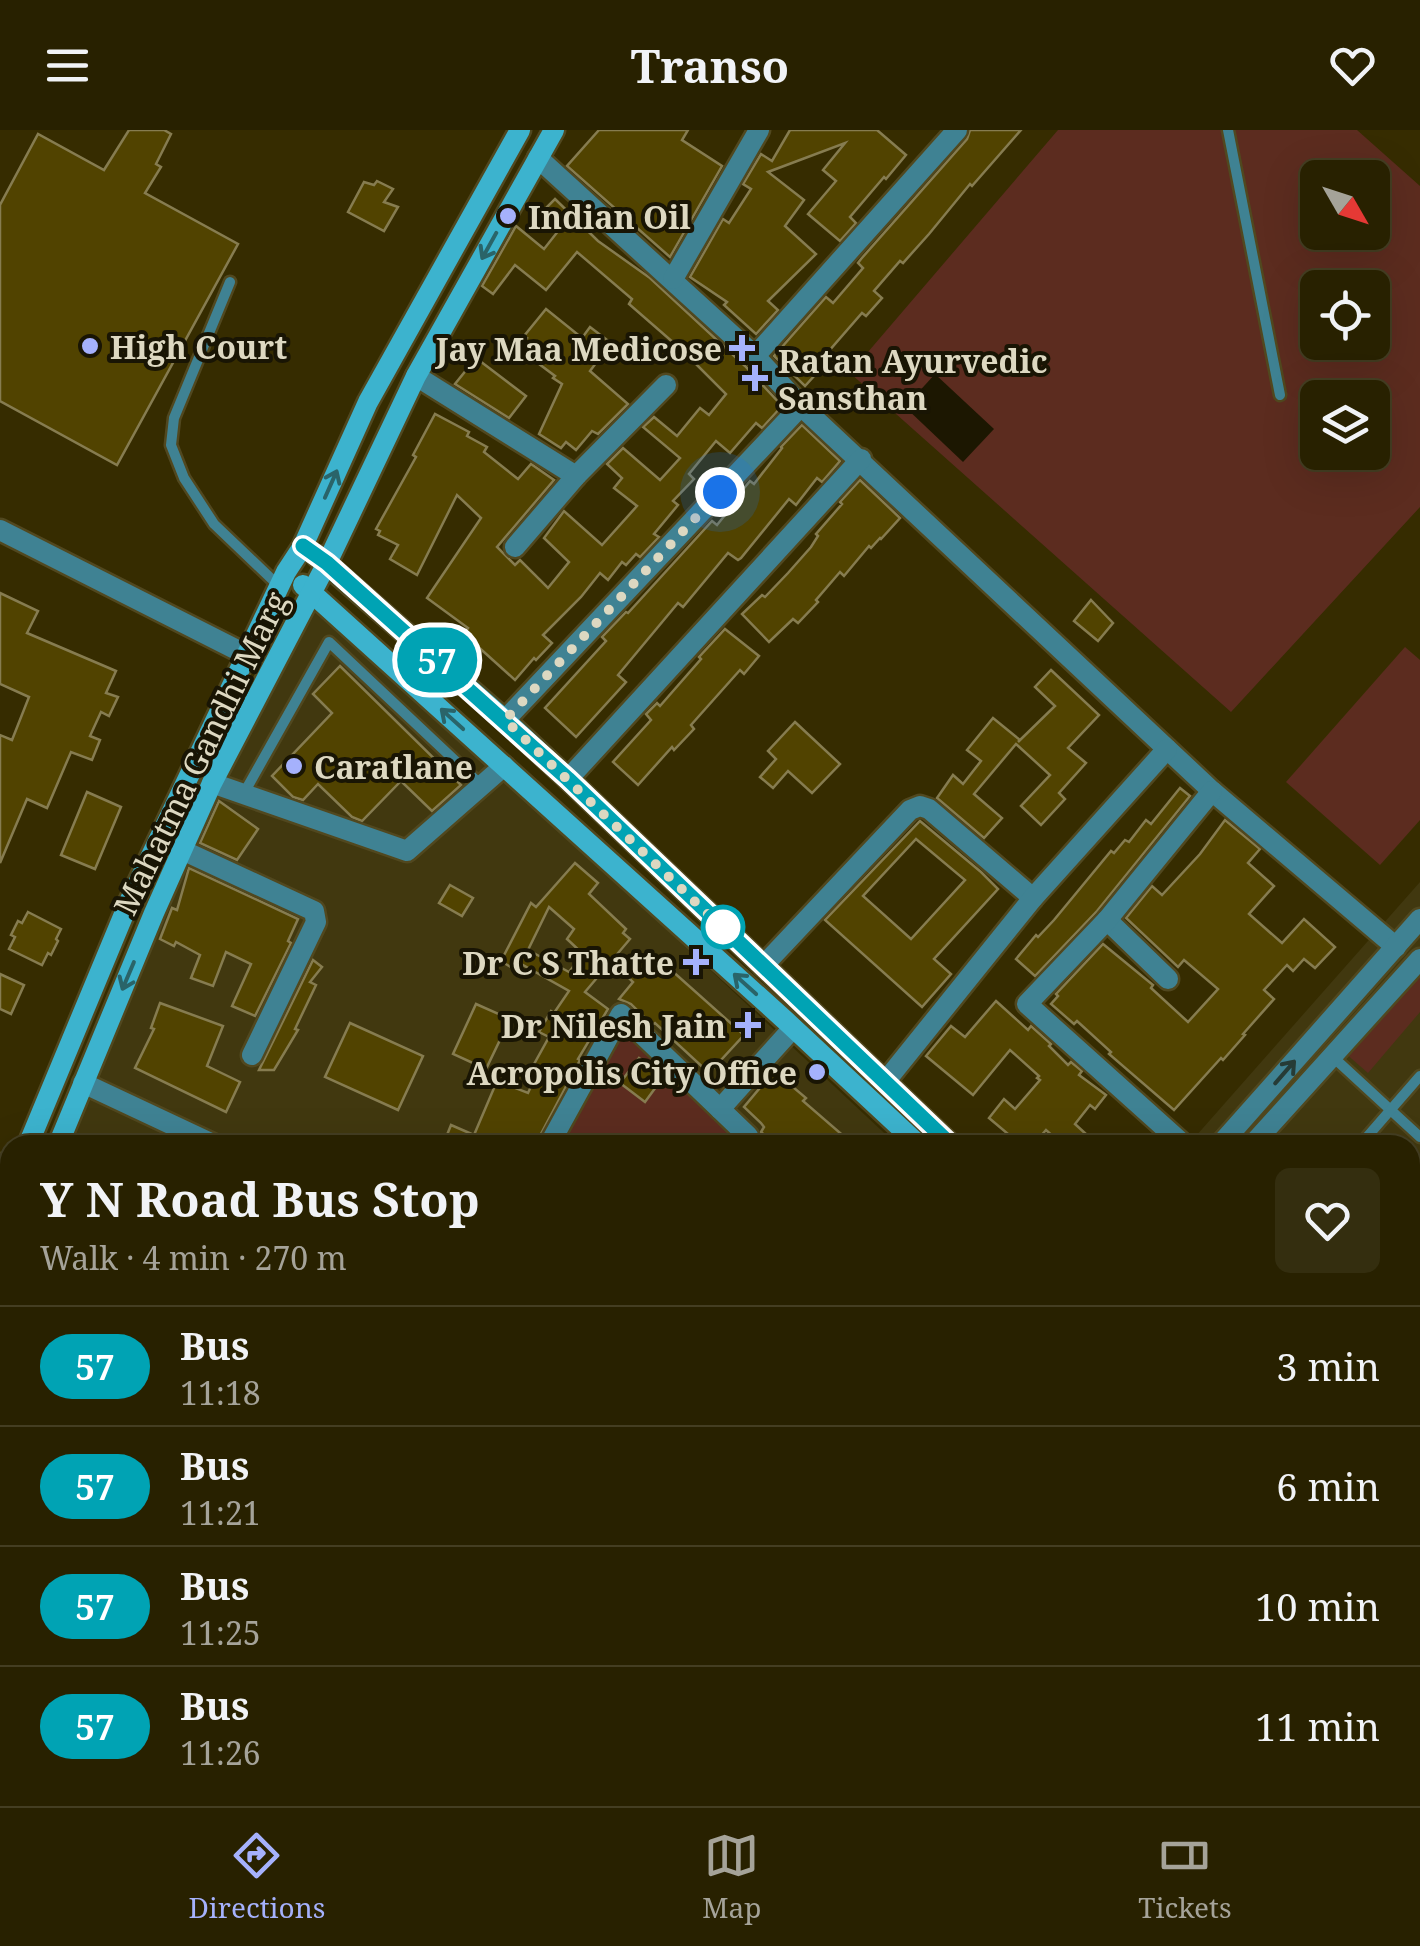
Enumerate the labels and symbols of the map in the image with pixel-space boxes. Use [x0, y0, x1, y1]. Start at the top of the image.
north arrow [1300, 160, 1390, 250]
place label: Indian Oil [528, 195, 691, 238]
marker: Indian Oil [497, 205, 519, 227]
one-way arrow [479, 231, 499, 259]
place label: High Court [110, 325, 287, 368]
place label: Jay Maa Medicose [435, 327, 722, 370]
marker: High Court [79, 335, 101, 357]
marker: Jay Maa Medicose [731, 337, 753, 359]
place label: Ratan Ayurvedic Sansthan [778, 339, 1048, 419]
marker: Ratan Ayurvedic Sansthan [742, 365, 768, 391]
your location [695, 467, 745, 517]
one-way arrow [323, 469, 341, 500]
street label: Mahatma Gandhi Marg [103, 584, 297, 922]
line badge: 57 [392, 628, 482, 692]
one-way arrow [440, 707, 465, 730]
place label: Caratlane [314, 745, 473, 788]
marker: Caratlane [283, 755, 305, 777]
unlabelled marker [702, 906, 744, 948]
place label: Dr C S Thatte [462, 941, 674, 984]
marker: Dr C S Thatte [683, 949, 709, 975]
one-way arrow [118, 960, 136, 991]
one-way arrow [733, 972, 758, 995]
place label: Dr Nilesh Jain [501, 1004, 726, 1047]
marker: Dr Nilesh Jain [735, 1012, 761, 1038]
place label: Acropolis City Office [467, 1051, 797, 1094]
one-way arrow [1273, 1060, 1296, 1085]
marker: Acropolis City Office [806, 1061, 828, 1083]

